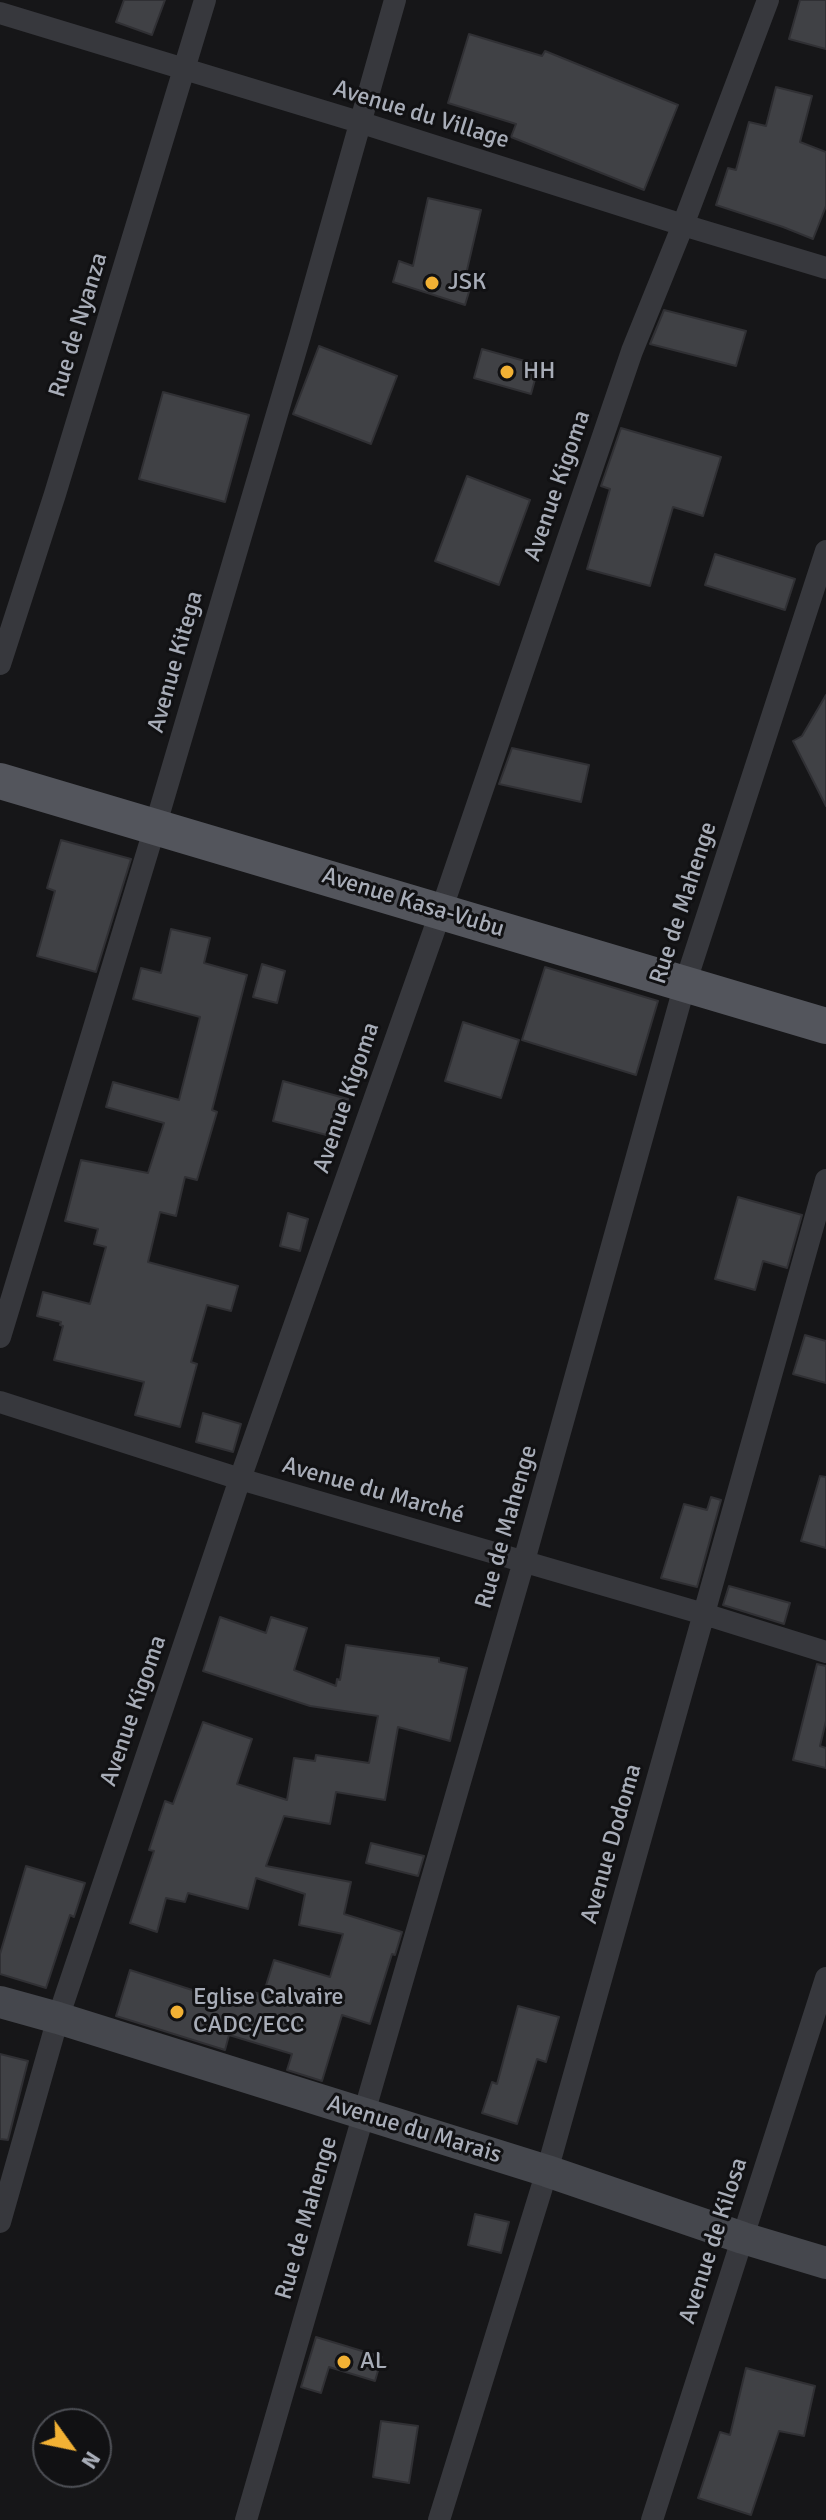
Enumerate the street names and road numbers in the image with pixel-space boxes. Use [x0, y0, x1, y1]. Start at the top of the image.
street label: Avenue du Village [330, 75, 512, 155]
street label: Rue de Nyanza [43, 249, 115, 401]
street label: Avenue Kigoma [519, 407, 597, 565]
street label: Avenue Kitega [142, 588, 210, 736]
street label: Rue de Mahenge [644, 818, 724, 988]
street label: Avenue Kasa-Vubu [318, 862, 508, 944]
street label: Avenue Kigoma [308, 1019, 386, 1177]
street label: Rue de Mahenge [470, 1442, 544, 1612]
street label: Avenue du Marché [279, 1451, 467, 1531]
street label: Avenue Kigoma [95, 1632, 173, 1790]
street label: Avenue Dodoma [575, 1761, 649, 1927]
street label: Avenue du Marais [323, 2090, 505, 2170]
street label: Rue de Mahenge [270, 2133, 344, 2303]
street label: Avenue de Kilosa [674, 2154, 754, 2328]

